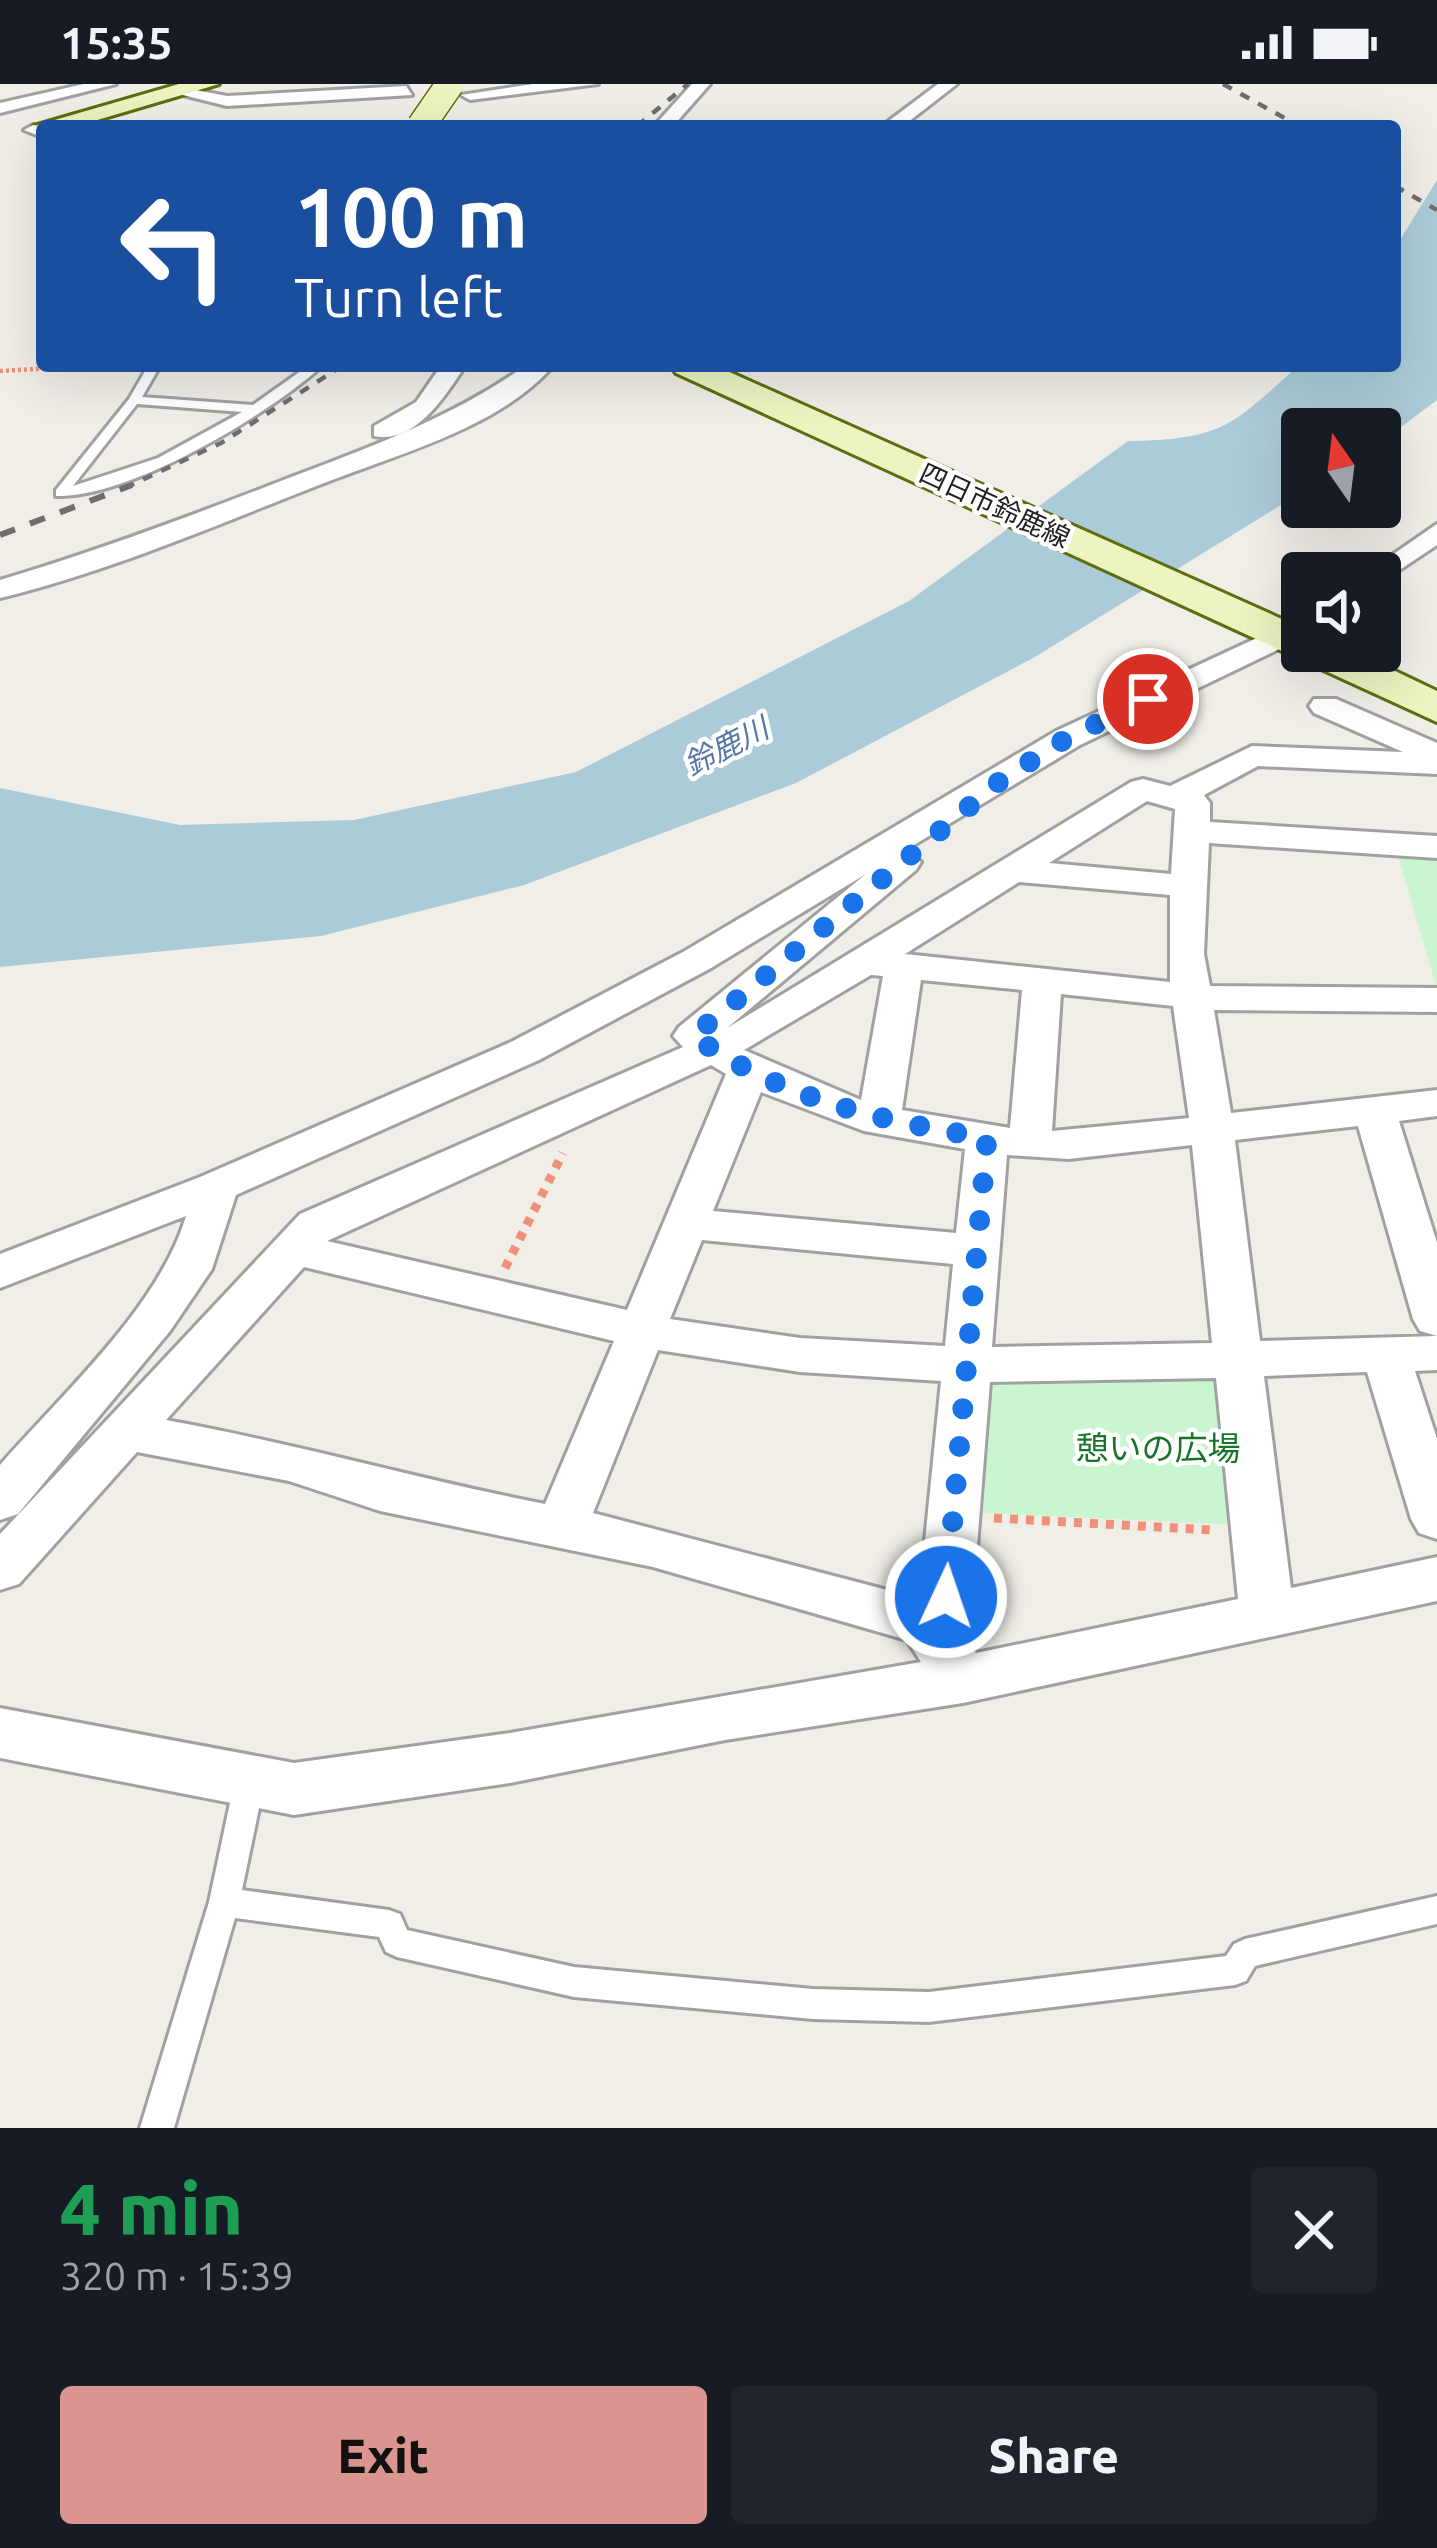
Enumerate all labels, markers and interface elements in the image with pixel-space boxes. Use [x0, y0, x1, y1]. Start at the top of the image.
text: 15:35 [60, 17, 173, 68]
icon: left [96, 168, 252, 324]
text: 100 m [294, 169, 528, 263]
text: Turn left [294, 267, 503, 327]
north arrow [1281, 408, 1401, 528]
map controls [1281, 408, 1401, 672]
street label: 四日市鈴鹿線 [915, 457, 1075, 553]
button: sound [1281, 552, 1401, 672]
pin [1097, 648, 1199, 750]
icon: arrive [1115, 666, 1181, 732]
water label: 鈴鹿川 [678, 709, 776, 782]
park label: 憩いの広場 [1076, 1429, 1241, 1466]
position arrow [883, 1534, 1009, 1660]
button: close [1251, 2167, 1377, 2293]
text: 4 min [60, 2168, 243, 2249]
text: 320 m · 15:39 [60, 2254, 294, 2297]
button: Exit [60, 2386, 707, 2524]
button: Share [731, 2386, 1377, 2524]

